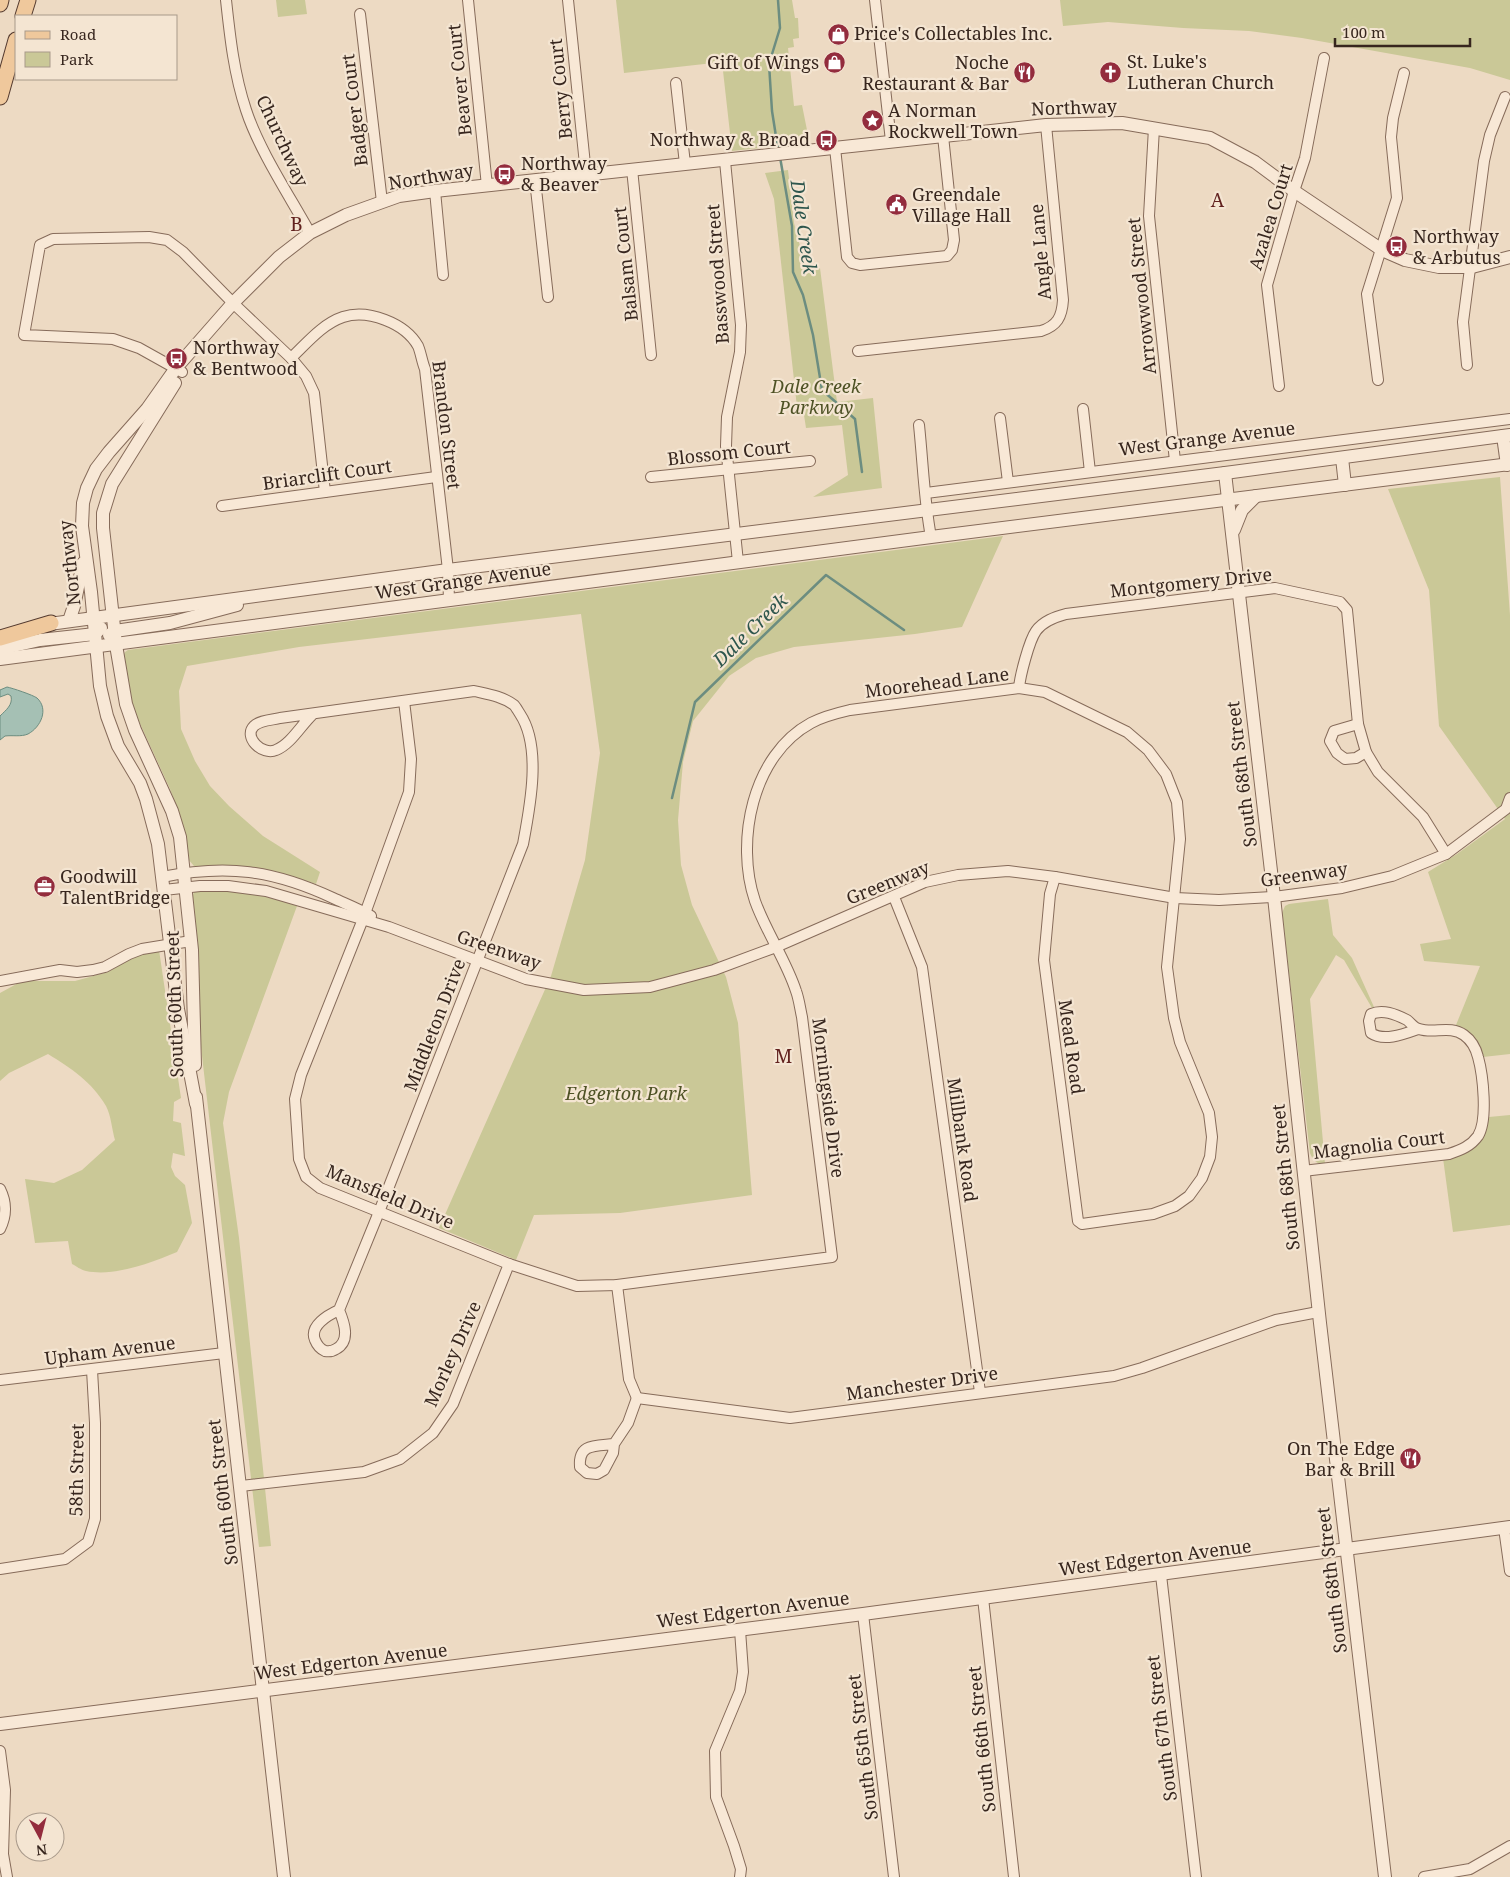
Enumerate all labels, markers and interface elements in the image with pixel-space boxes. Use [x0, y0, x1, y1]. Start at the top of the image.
legend [15, 15, 178, 80]
scale bar [1335, 15, 1470, 47]
place label: Price's Collectables Inc. [854, 21, 1053, 45]
shop icon: Price's Collectables Inc. [826, 22, 850, 46]
text: 100 m [1342, 22, 1385, 42]
street label: Beaver Court [441, 23, 477, 137]
text: Road [60, 24, 96, 44]
street label: Berry Court [543, 38, 577, 141]
text: Park [60, 49, 94, 69]
place label: St. Luke's Lutheran Church [1127, 49, 1274, 94]
place label: Gift of Wings [707, 50, 819, 74]
place label: Noche Restaurant & Bar [862, 50, 1010, 95]
shop icon: Gift of Wings [823, 51, 847, 75]
street label: Badger Court [335, 53, 373, 168]
church icon: St. Luke's Lutheran Church [1099, 60, 1123, 84]
restaurant icon: Noche Restaurant & Bar [1013, 61, 1037, 85]
street label: Churchway [251, 91, 315, 191]
street label: Northway [1031, 93, 1118, 120]
place label: A Norman Rockwell Town [888, 98, 1019, 143]
place icon: A Norman Rockwell Town [860, 109, 884, 133]
place label: Northway & Broad [650, 127, 810, 151]
bus stop icon: Northway & Broad [814, 128, 838, 152]
place label: Northway & Beaver [521, 151, 608, 196]
street label: Northway [387, 157, 476, 195]
street label: Azalea Court [1243, 161, 1298, 273]
bus stop icon: Northway & Beaver [493, 162, 517, 186]
water label: Dale Creek [784, 177, 824, 277]
place label: Greendale Village Hall [912, 182, 1011, 227]
district label: A [1211, 187, 1225, 213]
public building icon: Greendale Village Hall [884, 193, 908, 217]
street label: Basswood Street [700, 203, 734, 345]
street label: Angle Lane [1024, 203, 1056, 301]
street label: Balsam Court [607, 206, 643, 323]
district label: B [290, 211, 304, 237]
street label: Arrowwood Street [1121, 216, 1161, 376]
place label: Northway & Arbutus [1413, 224, 1501, 269]
bus stop icon: Northway & Arbutus [1385, 235, 1409, 259]
place label: Northway & Bentwood [193, 335, 298, 380]
bus stop icon: Northway & Bentwood [165, 346, 189, 370]
street label: Brandon Street [427, 359, 467, 491]
park label: Dale Creek Parkway [770, 374, 862, 419]
street label: West Grange Avenue [1117, 415, 1296, 461]
street label: Blossom Court [666, 434, 792, 470]
street label: Briarclift Court [261, 453, 393, 495]
street label: Northway [52, 518, 85, 607]
street label: West Grange Avenue [373, 556, 552, 604]
street label: Montgomery Drive [1109, 562, 1273, 602]
water label: Dale Creek [706, 587, 794, 673]
street label: Moorehead Lane [863, 661, 1010, 703]
street label: South 68th Street [1220, 700, 1262, 848]
street label: Greenway [842, 854, 934, 910]
street label: Greenway [1259, 856, 1350, 892]
place label: Goodwill TalentBridge [60, 864, 170, 909]
office icon: Goodwill TalentBridge [32, 875, 56, 899]
street label: Greenway [454, 923, 545, 975]
street label: South 60th Street [159, 930, 189, 1078]
street label: Middleton Drive [398, 955, 470, 1094]
street label: Mead Road [1053, 998, 1091, 1096]
street label: Morningside Drive [807, 1017, 851, 1179]
district label: M [775, 1043, 793, 1069]
street label: Millbank Road [942, 1076, 984, 1204]
park label: Edgerton Park [564, 1081, 688, 1105]
street label: South 68th Street [1265, 1103, 1305, 1251]
street label: Magnolia Court [1312, 1124, 1446, 1164]
street label: Mansfield Drive [323, 1158, 458, 1234]
street label: Morley Drive [418, 1297, 486, 1410]
street label: Upham Avenue [43, 1330, 177, 1370]
street label: Manchester Drive [844, 1360, 999, 1406]
street label: South 60th Street [201, 1418, 243, 1566]
street label: 58th Street [63, 1423, 89, 1517]
place label: On The Edge Bar & Brill [1287, 1436, 1395, 1481]
restaurant icon: On The Edge Bar & Brill [1399, 1447, 1423, 1471]
street label: South 68th Street [1310, 1506, 1352, 1654]
street label: West Edgerton Avenue [1057, 1533, 1253, 1581]
street label: West Edgerton Avenue [655, 1585, 851, 1633]
street label: West Edgerton Avenue [253, 1637, 449, 1685]
street label: South 67th Street [1140, 1654, 1182, 1802]
street label: South 66th Street [961, 1665, 1001, 1813]
street label: South 65th Street [841, 1673, 883, 1821]
north arrow [15, 1812, 65, 1862]
text: N [35, 1840, 48, 1861]

